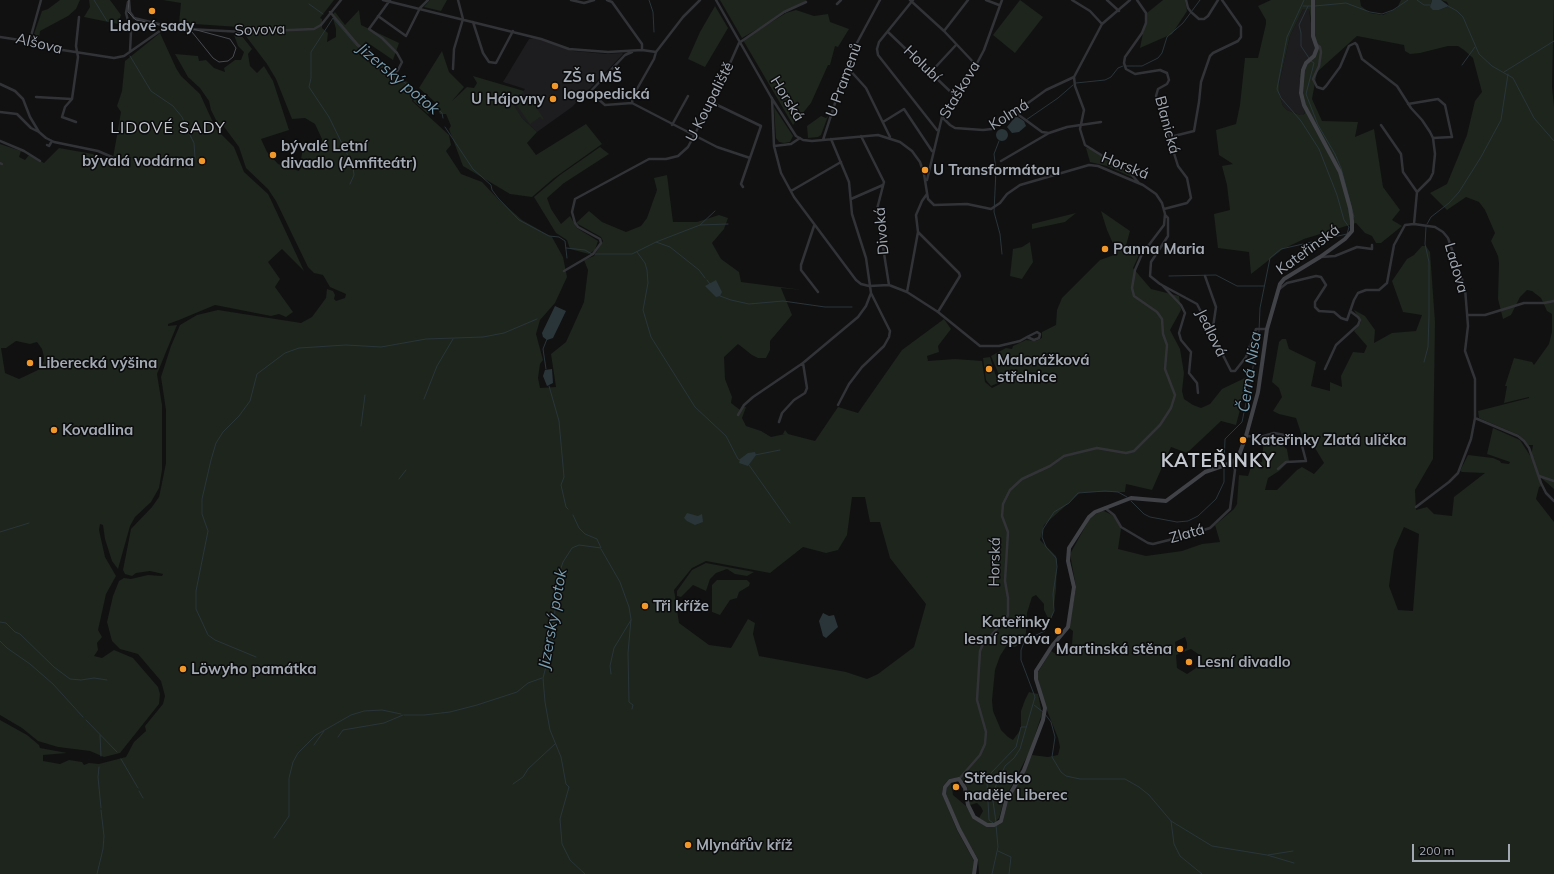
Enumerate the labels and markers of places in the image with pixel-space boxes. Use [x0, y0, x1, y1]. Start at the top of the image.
marker: Lidové sady [147, 6, 157, 16]
place label: Lidové sady [110, 17, 194, 35]
place label: ZŠ a MŠ logopedická [563, 68, 650, 103]
marker: ZŠ a MŠ logopedická [550, 81, 560, 91]
place label: U Hájovny [471, 90, 545, 108]
marker: U Hájovny [548, 94, 558, 104]
place label: bývalé Letní divadlo (Amfiteátr) [281, 137, 417, 172]
marker: bývalé Letní divadlo (Amfiteátr) [268, 150, 278, 160]
place label: bývalá vodárna [82, 152, 194, 170]
marker: bývalá vodárna [197, 156, 207, 166]
place label: U Transformátoru [933, 161, 1060, 179]
marker: U Transformátoru [920, 165, 930, 175]
place label: Panna Maria [1113, 240, 1205, 258]
marker: Panna Maria [1100, 244, 1110, 254]
place label: Malorážková střelnice [997, 351, 1090, 386]
place label: Liberecká výšina [38, 354, 157, 372]
marker: Liberecká výšina [25, 358, 35, 368]
marker: Malorážková střelnice [984, 364, 994, 374]
place label: Kovadlina [62, 421, 133, 439]
marker: Kovadlina [49, 425, 59, 435]
place label: Kateřinky Zlatá ulička [1251, 431, 1407, 449]
marker: Kateřinky Zlatá ulička [1238, 435, 1248, 445]
place label: Tři kříže [653, 597, 709, 615]
marker: Tři kříže [640, 601, 650, 611]
place label: Kateřinky lesní správa [964, 613, 1050, 648]
marker: Kateřinky lesní správa [1053, 626, 1063, 636]
place label: Martinská stěna [1056, 640, 1172, 658]
marker: Martinská stěna [1175, 644, 1185, 654]
place label: Lesní divadlo [1197, 653, 1291, 671]
marker: Lesní divadlo [1184, 657, 1194, 667]
place label: Löwyho památka [191, 660, 316, 678]
marker: Löwyho památka [178, 664, 188, 674]
place label: Středisko naděje Liberec [964, 769, 1067, 804]
marker: Středisko naděje Liberec [951, 782, 961, 792]
place label: Mlynářův kříž [696, 836, 793, 854]
marker: Mlynářův kříž [683, 840, 693, 850]

